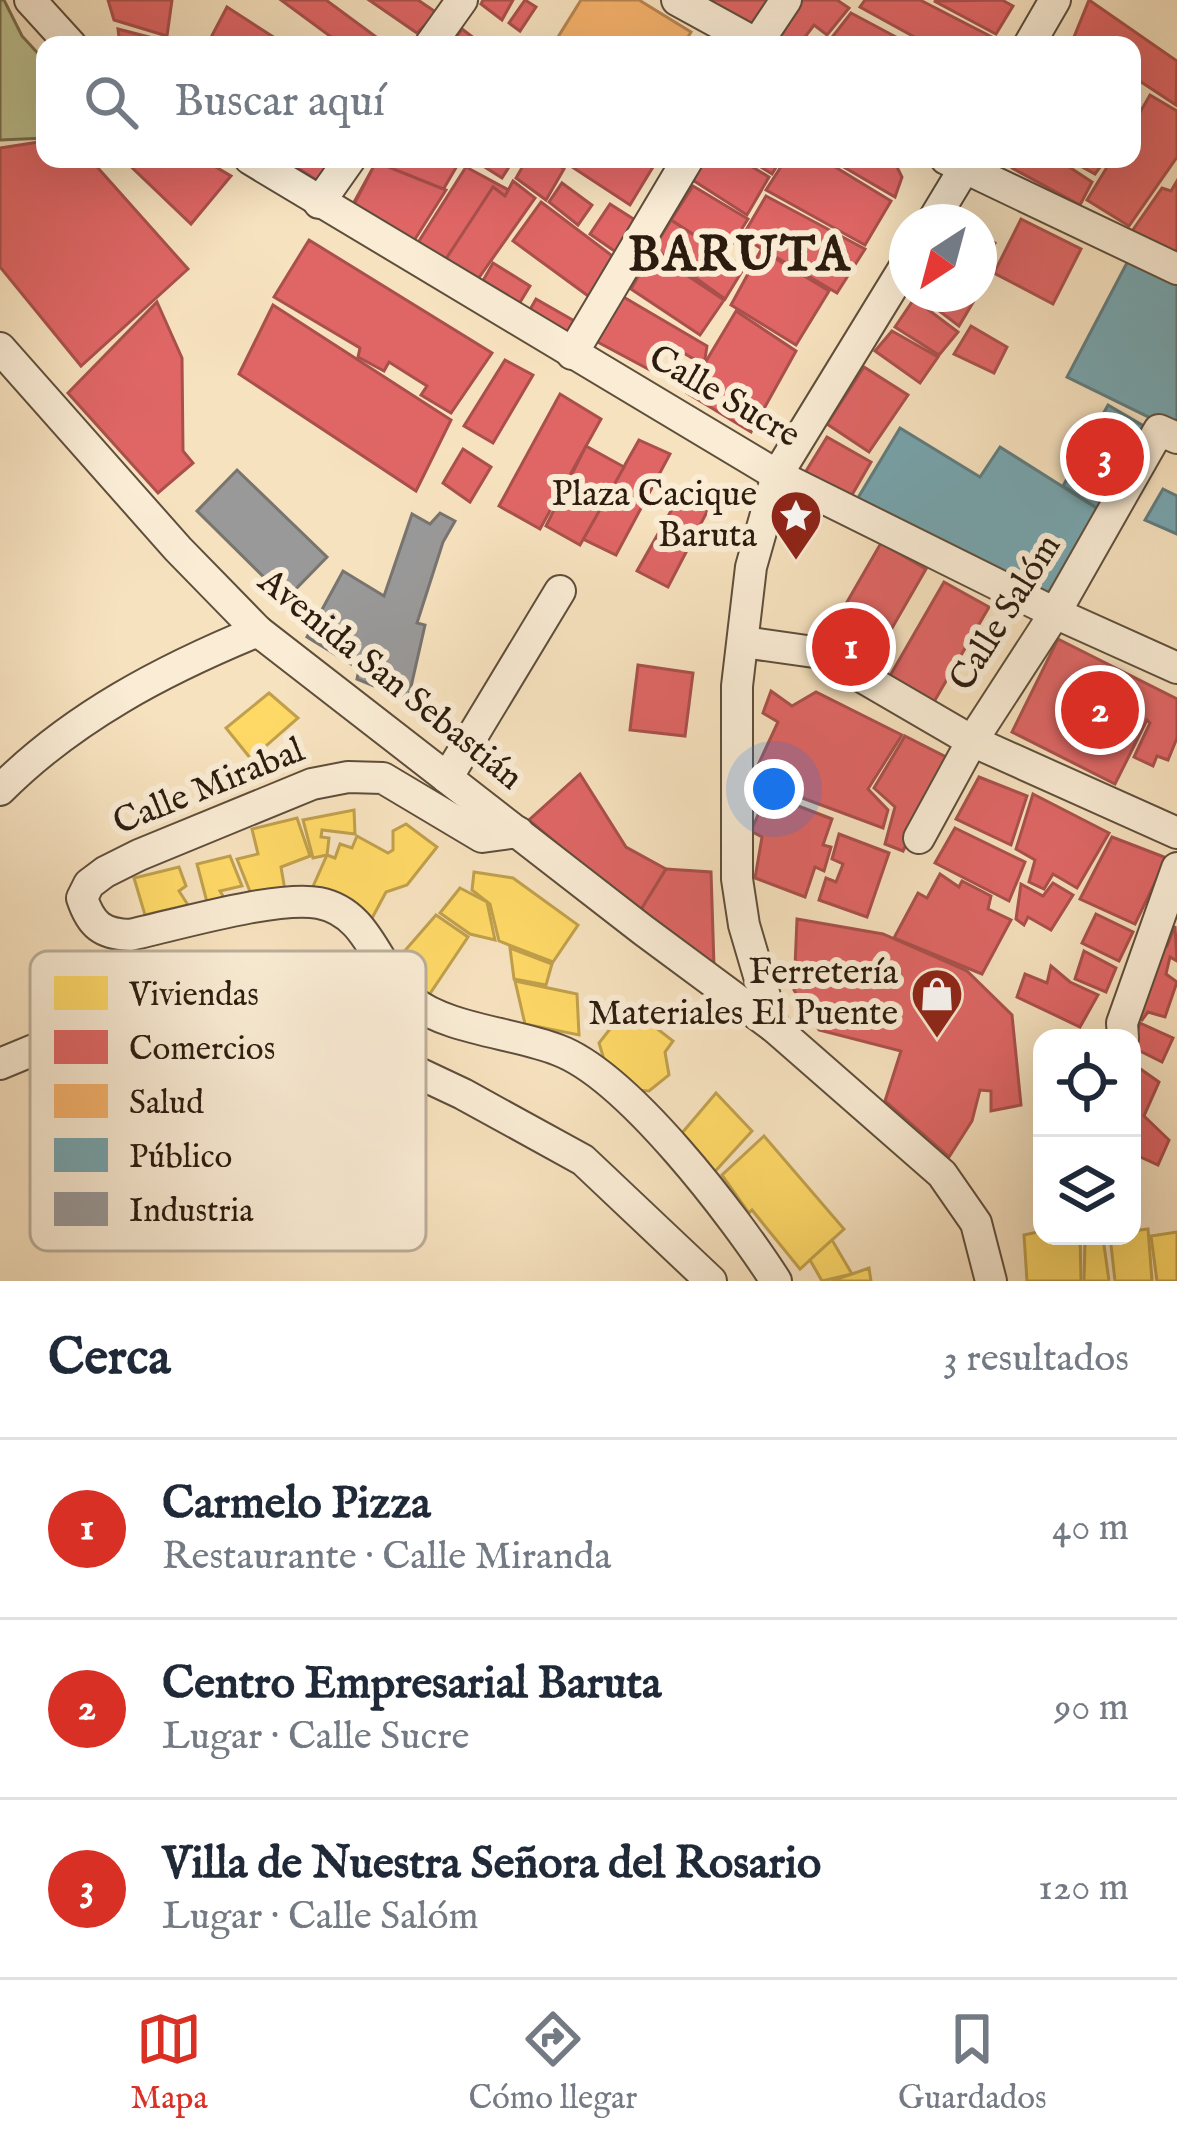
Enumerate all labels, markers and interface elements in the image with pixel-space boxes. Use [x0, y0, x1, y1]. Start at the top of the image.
search box [36, 36, 1141, 168]
icon: search [78, 69, 144, 135]
text: Buscar aquí [174, 74, 385, 131]
north arrow [889, 204, 997, 312]
district label: BARUTA [628, 227, 852, 287]
street label: Calle Sucre [640, 335, 808, 459]
pin: 3 [1066, 412, 1144, 502]
place label: Plaza Cacique Baruta [551, 472, 757, 559]
place icon: Plaza Cacique Baruta [768, 488, 824, 562]
street label: Calle Salóm [940, 526, 1072, 700]
street label: Avenida San Sebastián [248, 558, 532, 801]
pin: 1 [812, 602, 890, 692]
pin: 2 [1061, 665, 1139, 755]
street label: Calle Mirabal [107, 728, 311, 846]
your location [744, 759, 804, 819]
place label: Ferretería Materiales El Puente [588, 950, 898, 1037]
legend [30, 951, 426, 1251]
shop icon: Ferretería Materiales El Puente [909, 966, 965, 1040]
text: Viviendas [128, 975, 259, 1017]
text: Comercios [129, 1029, 275, 1071]
map controls [1033, 1029, 1141, 1245]
button: locate [1033, 1029, 1141, 1137]
text: Salud [129, 1083, 204, 1125]
text: Público [129, 1137, 232, 1179]
button: layers [1033, 1137, 1141, 1245]
text: Industria [129, 1191, 254, 1233]
text: Cerca [48, 1327, 171, 1392]
text: 3 resultados [943, 1335, 1129, 1384]
text: Carmelo Pizza [162, 1476, 431, 1533]
text: 1 [80, 1504, 94, 1553]
text: 40 m [1052, 1504, 1129, 1553]
text: Restaurante · Calle Miranda [162, 1533, 611, 1582]
text: Centro Empresarial Baruta [162, 1656, 661, 1713]
text: 2 [78, 1684, 96, 1733]
text: 90 m [1054, 1684, 1129, 1733]
text: Lugar · Calle Sucre [162, 1713, 469, 1762]
text: Villa de Nuestra Señora del Rosario [162, 1836, 821, 1893]
text: 3 [80, 1864, 94, 1913]
text: 120 m [1038, 1864, 1129, 1913]
text: Lugar · Calle Salóm [162, 1893, 479, 1942]
tab: Mapa [130, 2006, 208, 2120]
tab: Cómo llegar [468, 2006, 637, 2120]
tab: Guardados [898, 2006, 1047, 2120]

